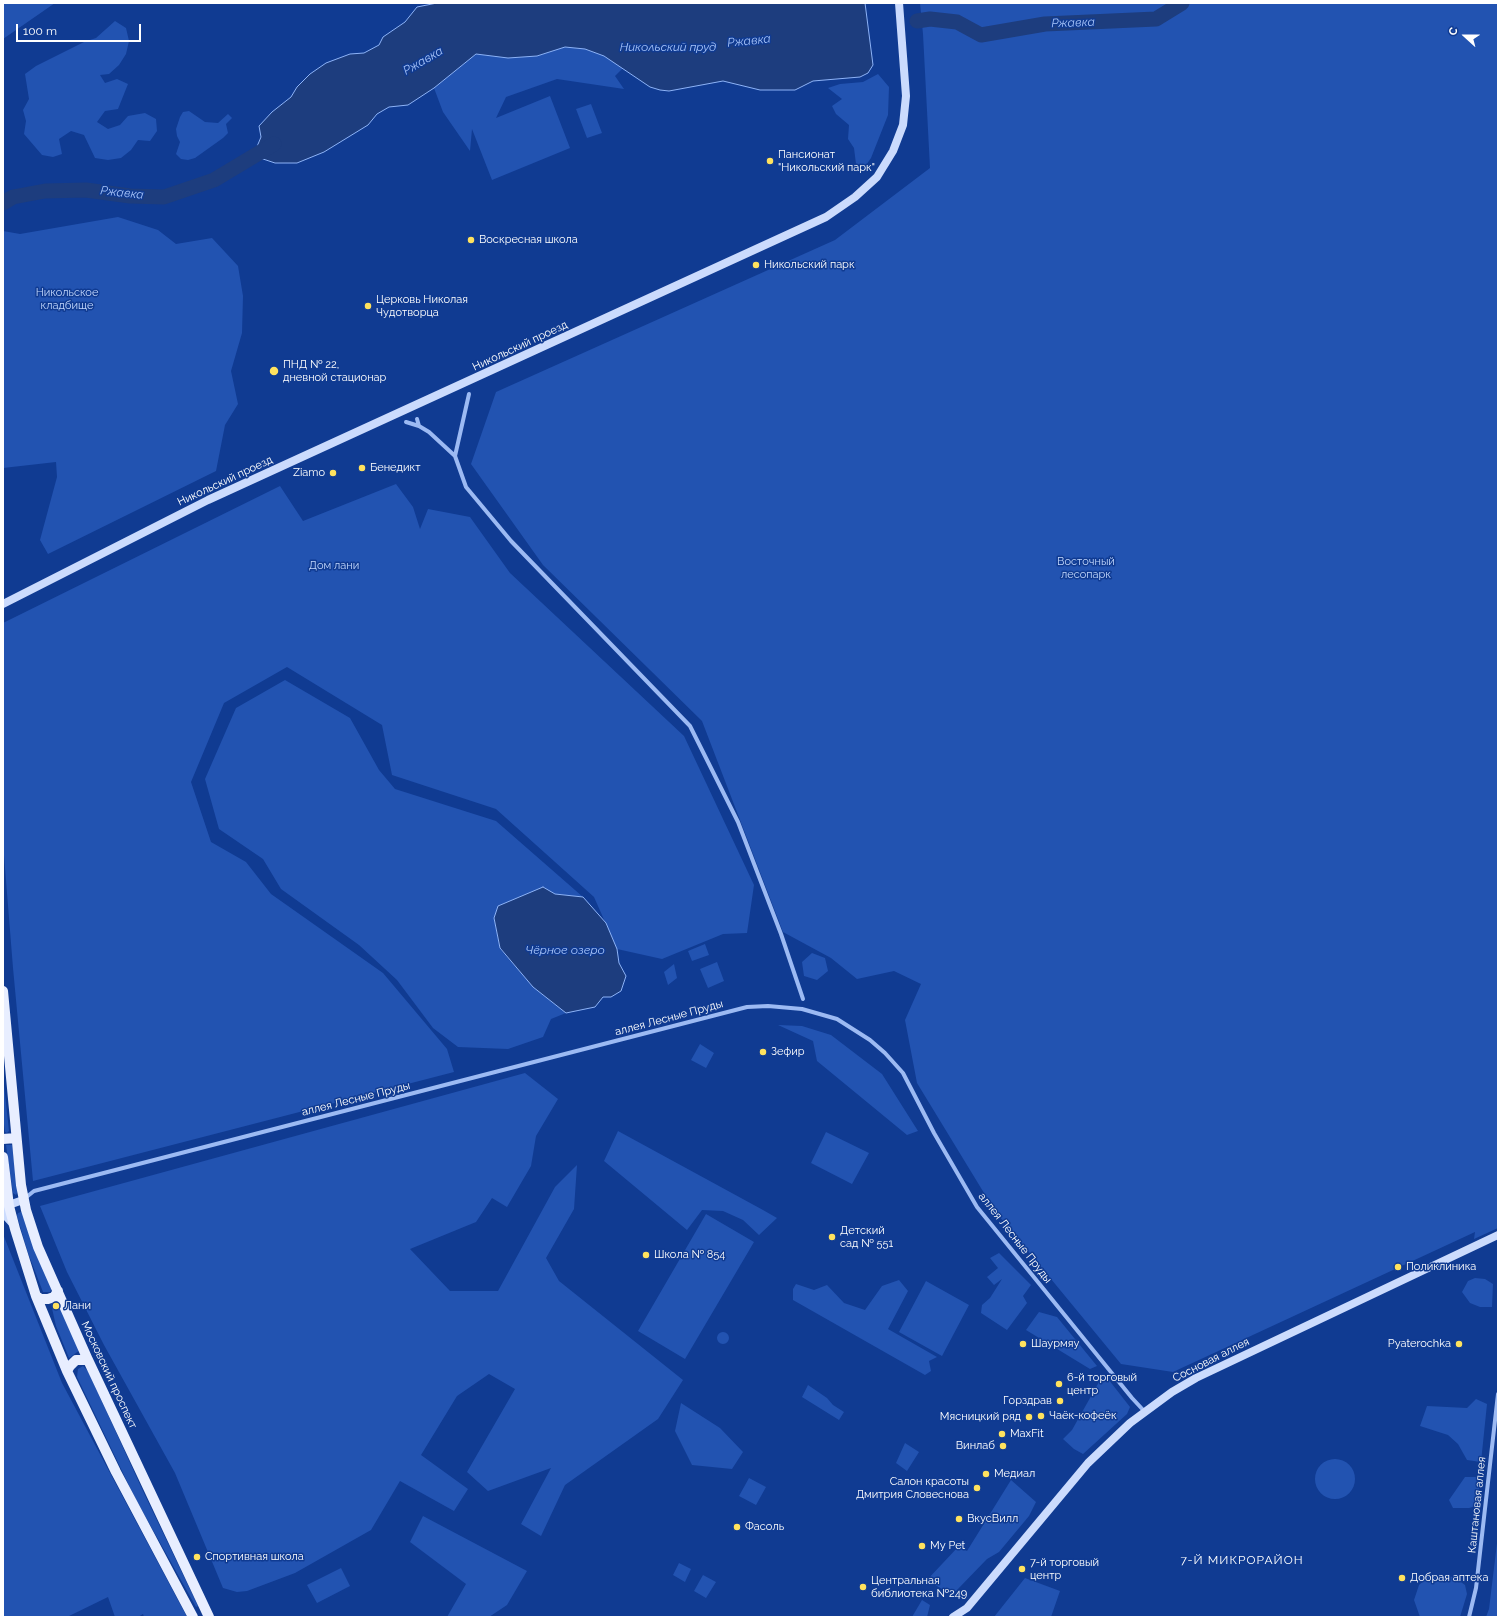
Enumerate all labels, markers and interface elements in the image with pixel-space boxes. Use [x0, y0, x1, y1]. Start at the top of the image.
water label: Ржавка [1051, 15, 1095, 31]
scale bar [18, 16, 143, 42]
north arrow [1445, 16, 1485, 56]
text: 100 m [23, 24, 57, 38]
text: С [1446, 26, 1461, 37]
water label: Ржавка [727, 32, 771, 50]
water label: Никольский пруд [620, 40, 716, 54]
water label: Ржавка [401, 44, 445, 78]
place label: Пансионат "Никольский парк" [778, 148, 875, 174]
marker: Пансионат "Никольский парк" [765, 156, 775, 166]
water label: Ржавка [100, 184, 144, 202]
place label: Воскресная школа [479, 233, 578, 247]
marker: Воскресная школа [466, 235, 476, 245]
place label: Никольский парк [764, 258, 855, 272]
marker: Никольский парк [751, 260, 761, 270]
park label: Никольское кладбище [36, 286, 98, 312]
place label: Церковь Николая Чудотворца [376, 293, 468, 319]
marker: Церковь Николая Чудотворца [363, 301, 373, 311]
street label: Никольский проезд [470, 318, 570, 374]
place label: ПНД № 22, дневной стационар [283, 358, 386, 384]
marker: ПНД № 22, дневной стационар [268, 365, 280, 377]
street label: Никольский проезд [175, 453, 275, 509]
place label: Бенедикт [370, 461, 420, 475]
marker: Бенедикт [357, 463, 367, 473]
place label: Ziamo [293, 466, 325, 480]
marker: Ziamo [328, 468, 338, 478]
park label: Восточный лесопарк [1057, 555, 1115, 581]
park label: Дом лани [309, 559, 359, 573]
water label: Чёрное озеро [525, 943, 605, 957]
street label: аллея Лесные Пруды [614, 997, 724, 1039]
place label: Зефир [771, 1045, 804, 1059]
marker: Зефир [758, 1047, 768, 1057]
street label: аллея Лесные Пруды [300, 1079, 412, 1119]
street label: аллея Лесные Пруды [976, 1190, 1054, 1286]
place label: Детский сад № 551 [840, 1224, 893, 1250]
marker: Детский сад № 551 [827, 1232, 837, 1242]
place label: Школа № 854 [654, 1248, 725, 1262]
marker: Школа № 854 [641, 1250, 651, 1260]
place label: Поликлиника [1406, 1260, 1476, 1274]
marker: Поликлиника [1393, 1262, 1403, 1272]
place label: Лани [64, 1299, 91, 1313]
marker: Лани [51, 1301, 61, 1311]
street label: Московский проспект [78, 1319, 140, 1431]
street label: Сосновая аллея [1171, 1335, 1251, 1385]
place label: Шаурмяу [1031, 1337, 1079, 1351]
place label: Pyaterochka [1388, 1337, 1451, 1351]
marker: Шаурмяу [1018, 1339, 1028, 1349]
marker: Pyaterochka [1454, 1339, 1464, 1349]
place label: 6-й торговый центр [1067, 1371, 1137, 1397]
marker: 6-й торговый центр [1054, 1379, 1064, 1389]
place label: Горздрав [1003, 1394, 1052, 1408]
marker: Горздрав [1055, 1396, 1065, 1406]
place label: Чаёк-кофеёк [1049, 1409, 1117, 1423]
place label: Мясницкий ряд [940, 1410, 1021, 1424]
marker: Чаёк-кофеёк [1036, 1411, 1046, 1421]
marker: Мясницкий ряд [1024, 1412, 1034, 1422]
place label: MaxFit [1010, 1427, 1044, 1441]
marker: MaxFit [997, 1429, 1007, 1439]
place label: Винлаб [956, 1439, 995, 1453]
marker: Винлаб [998, 1441, 1008, 1451]
street label: Каштановая аллея [1465, 1456, 1489, 1554]
place label: Медиал [994, 1467, 1035, 1481]
marker: Медиал [981, 1469, 991, 1479]
place label: Салон красоты Дмитрия Словеснова [856, 1475, 969, 1501]
marker: Салон красоты Дмитрия Словеснова [972, 1483, 982, 1493]
place label: ВкусВилл [967, 1512, 1018, 1526]
marker: ВкусВилл [954, 1514, 964, 1524]
place label: Фасоль [745, 1520, 784, 1534]
marker: Фасоль [732, 1522, 742, 1532]
place label: My Pet [930, 1539, 965, 1553]
marker: My Pet [917, 1541, 927, 1551]
place label: Спортивная школа [205, 1550, 304, 1564]
marker: Спортивная школа [192, 1552, 202, 1562]
district label: 7-Й МИКРОРАЙОН [1180, 1553, 1304, 1567]
place label: 7-й торговый центр [1030, 1556, 1099, 1582]
marker: 7-й торговый центр [1017, 1564, 1027, 1574]
place label: Добрая аптека [1410, 1571, 1488, 1585]
marker: Добрая аптека [1397, 1573, 1407, 1583]
place label: Центральная библиотека №249 [871, 1574, 967, 1600]
marker: Центральная библиотека №249 [858, 1582, 868, 1592]

